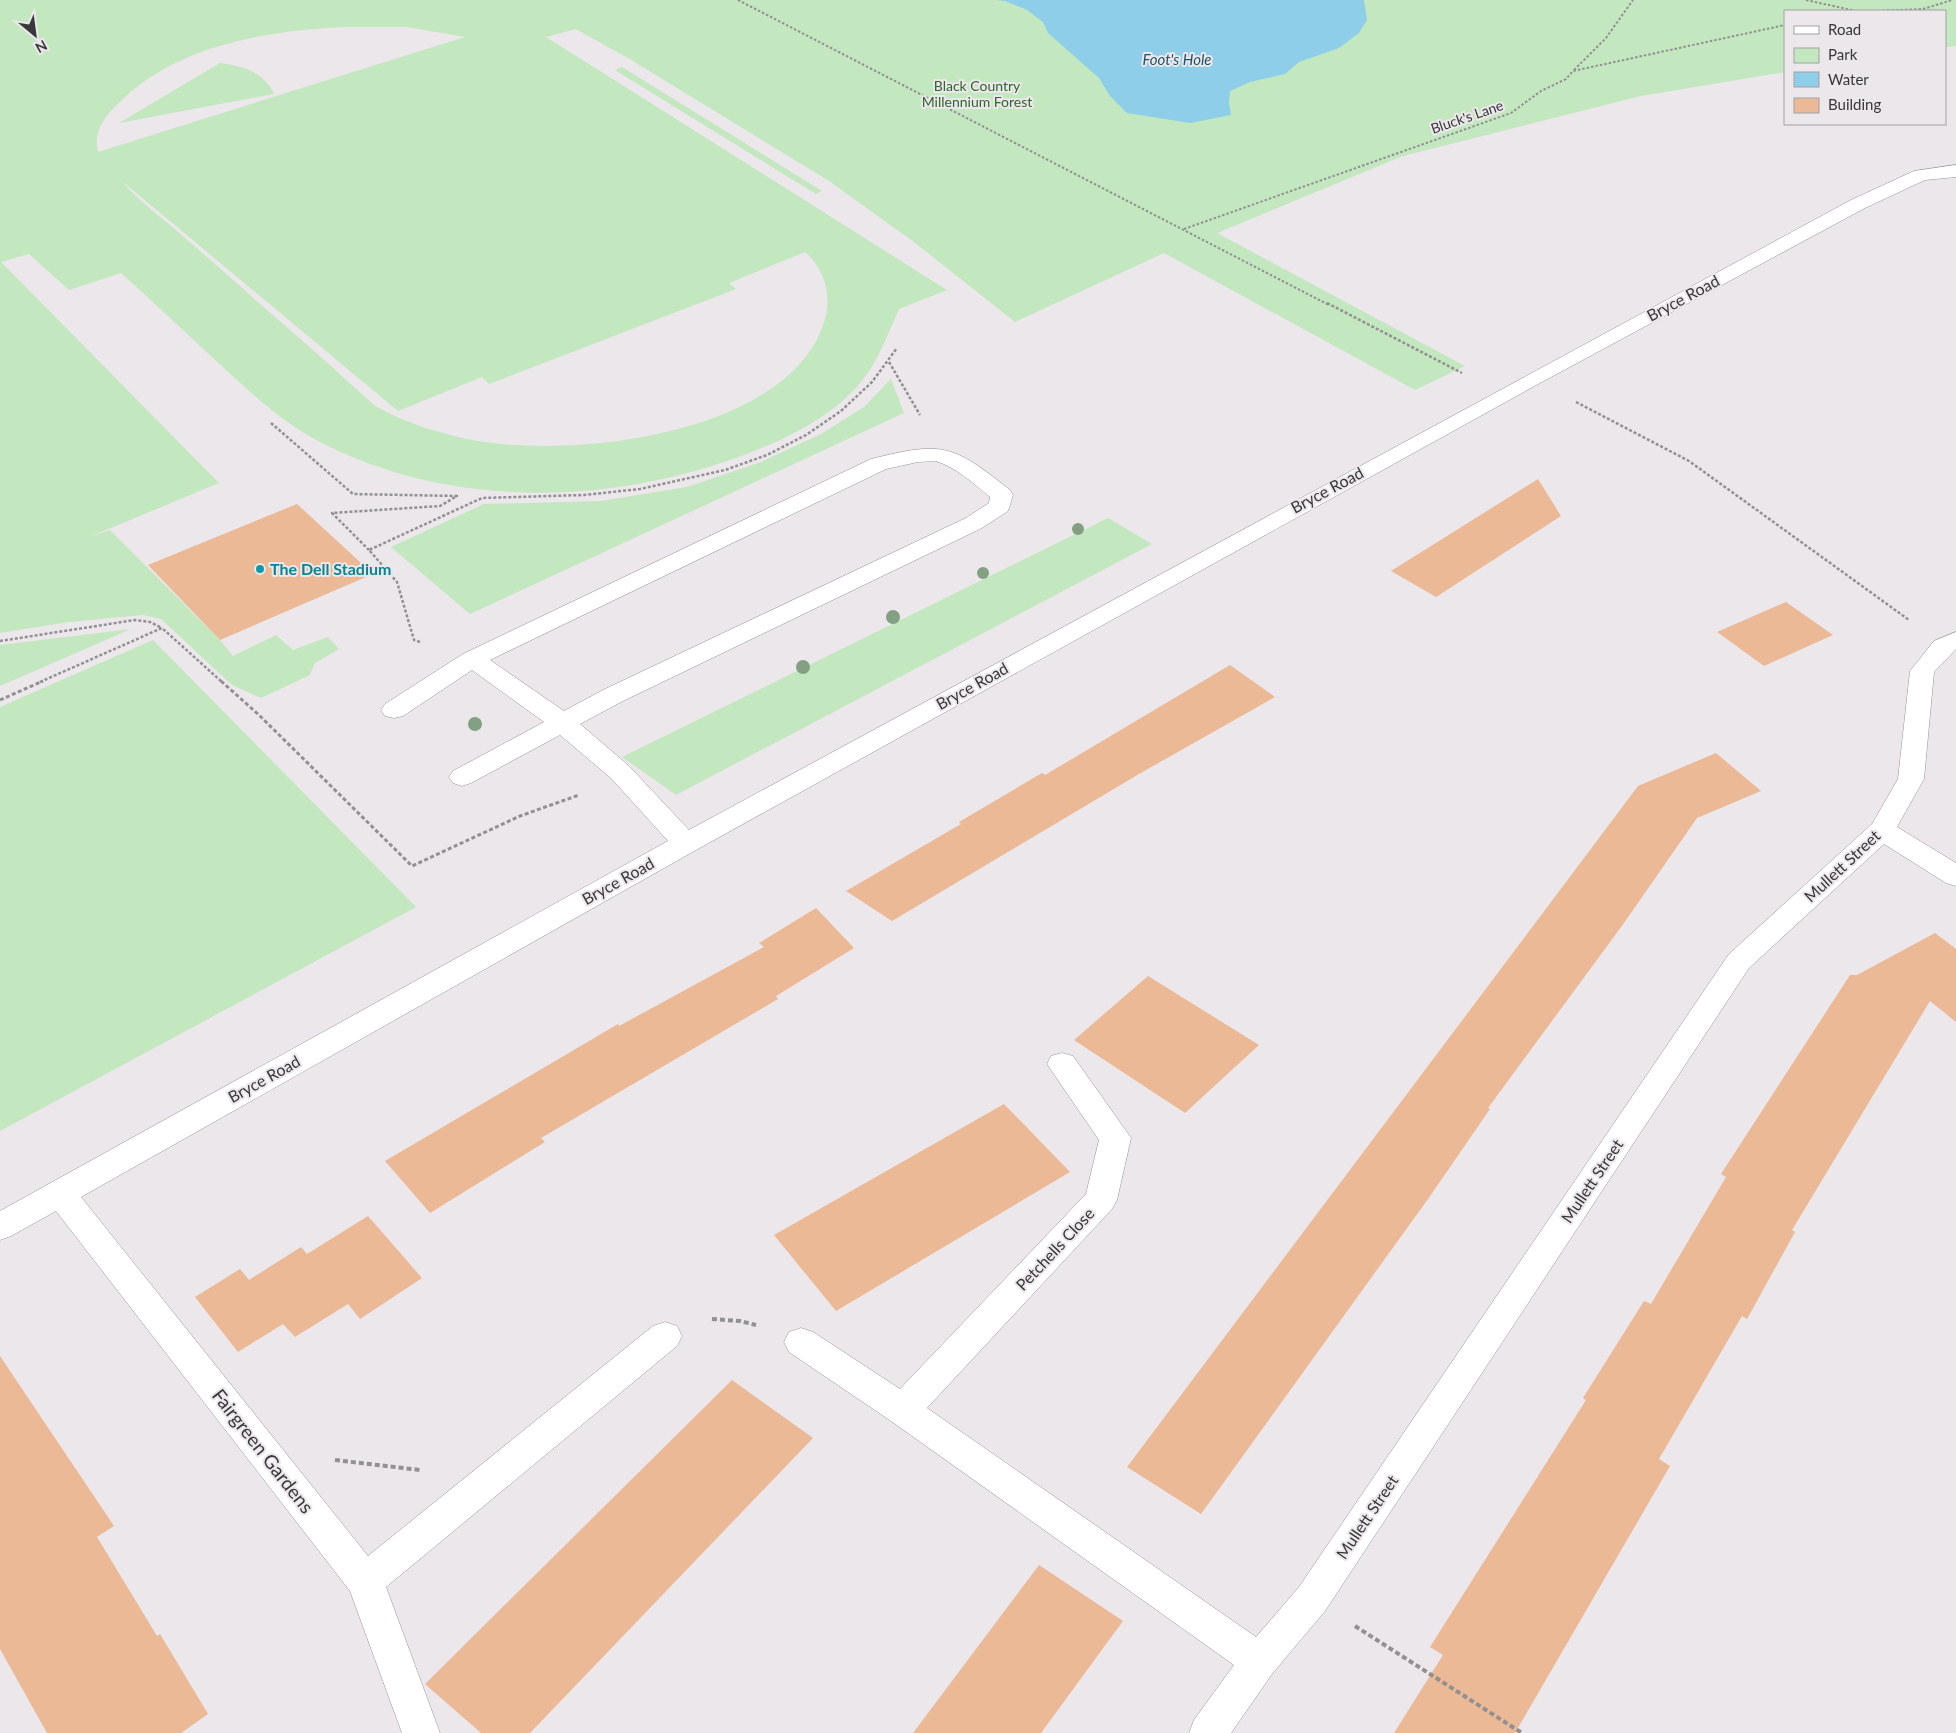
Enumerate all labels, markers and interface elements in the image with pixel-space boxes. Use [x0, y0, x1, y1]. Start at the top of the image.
north arrow [10, 10, 60, 60]
legend [1784, 10, 1946, 125]
text: Road [1828, 20, 1861, 38]
text: N [33, 37, 50, 57]
text: Park [1828, 45, 1858, 63]
water label: Foot's Hole [1142, 50, 1212, 68]
text: Water [1828, 70, 1869, 88]
park label: Black Country Millennium Forest [922, 77, 1032, 110]
text: Building [1828, 95, 1881, 113]
street label: Bluck's Lane [1428, 96, 1505, 137]
street label: Bryce Road [1643, 270, 1722, 325]
street label: Bryce Road [1287, 462, 1366, 517]
place label: The Dell Stadium [270, 559, 391, 578]
marker: The Dell Stadium [254, 563, 266, 575]
street label: Bryce Road [932, 658, 1011, 713]
street label: Mullett Street [1800, 826, 1884, 906]
street label: Bryce Road [578, 853, 657, 908]
street label: Bryce Road [224, 1051, 303, 1106]
street label: Mullett Street [1557, 1135, 1627, 1226]
street label: Petchells Close [1012, 1203, 1098, 1294]
street label: Fairgreen Gardens [208, 1384, 319, 1517]
street label: Mullett Street [1332, 1471, 1402, 1562]

